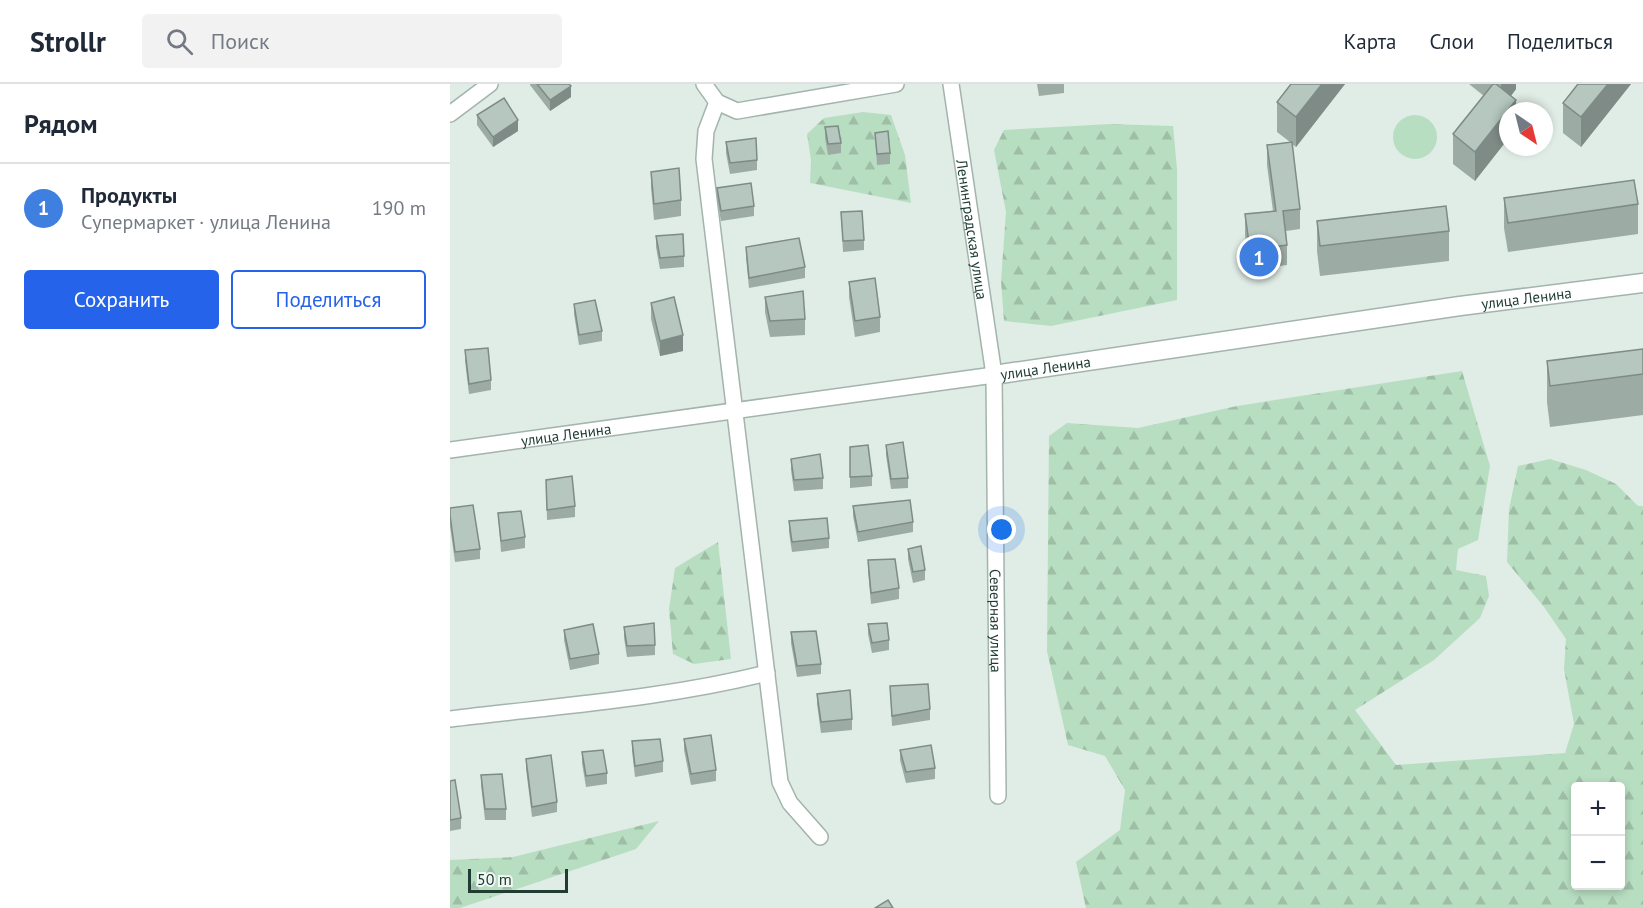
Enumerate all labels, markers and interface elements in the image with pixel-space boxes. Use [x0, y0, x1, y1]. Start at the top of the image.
search box [142, 14, 562, 68]
text: Strollr [30, 23, 106, 60]
icon: search [163, 25, 196, 58]
text: Поиск [211, 27, 270, 55]
text: Карта [1343, 28, 1396, 55]
text: Слои [1429, 28, 1474, 55]
text: Поделиться [1507, 28, 1613, 55]
north arrow [1499, 102, 1553, 156]
text: Рядом [24, 107, 98, 140]
street label: Ленинградская улица [953, 157, 992, 301]
text: Продукты [81, 181, 177, 209]
text: 1 [38, 195, 49, 221]
text: 190 m [372, 195, 426, 221]
text: Супермаркет · улица Ленина [81, 209, 331, 235]
pin: 1 [1240, 234, 1278, 279]
button: Сохранить [24, 270, 219, 329]
button: Поделиться [231, 270, 426, 329]
street label: улица Ленина [1480, 283, 1573, 313]
street label: улица Ленина [999, 351, 1092, 383]
street label: улица Ленина [520, 418, 612, 450]
your location [987, 515, 1016, 544]
street label: Северная улица [986, 569, 1006, 673]
map controls [1571, 782, 1625, 890]
button: + [1571, 782, 1625, 836]
button: − [1571, 836, 1625, 890]
scale bar [468, 866, 568, 894]
text: 50 m [477, 869, 512, 889]

